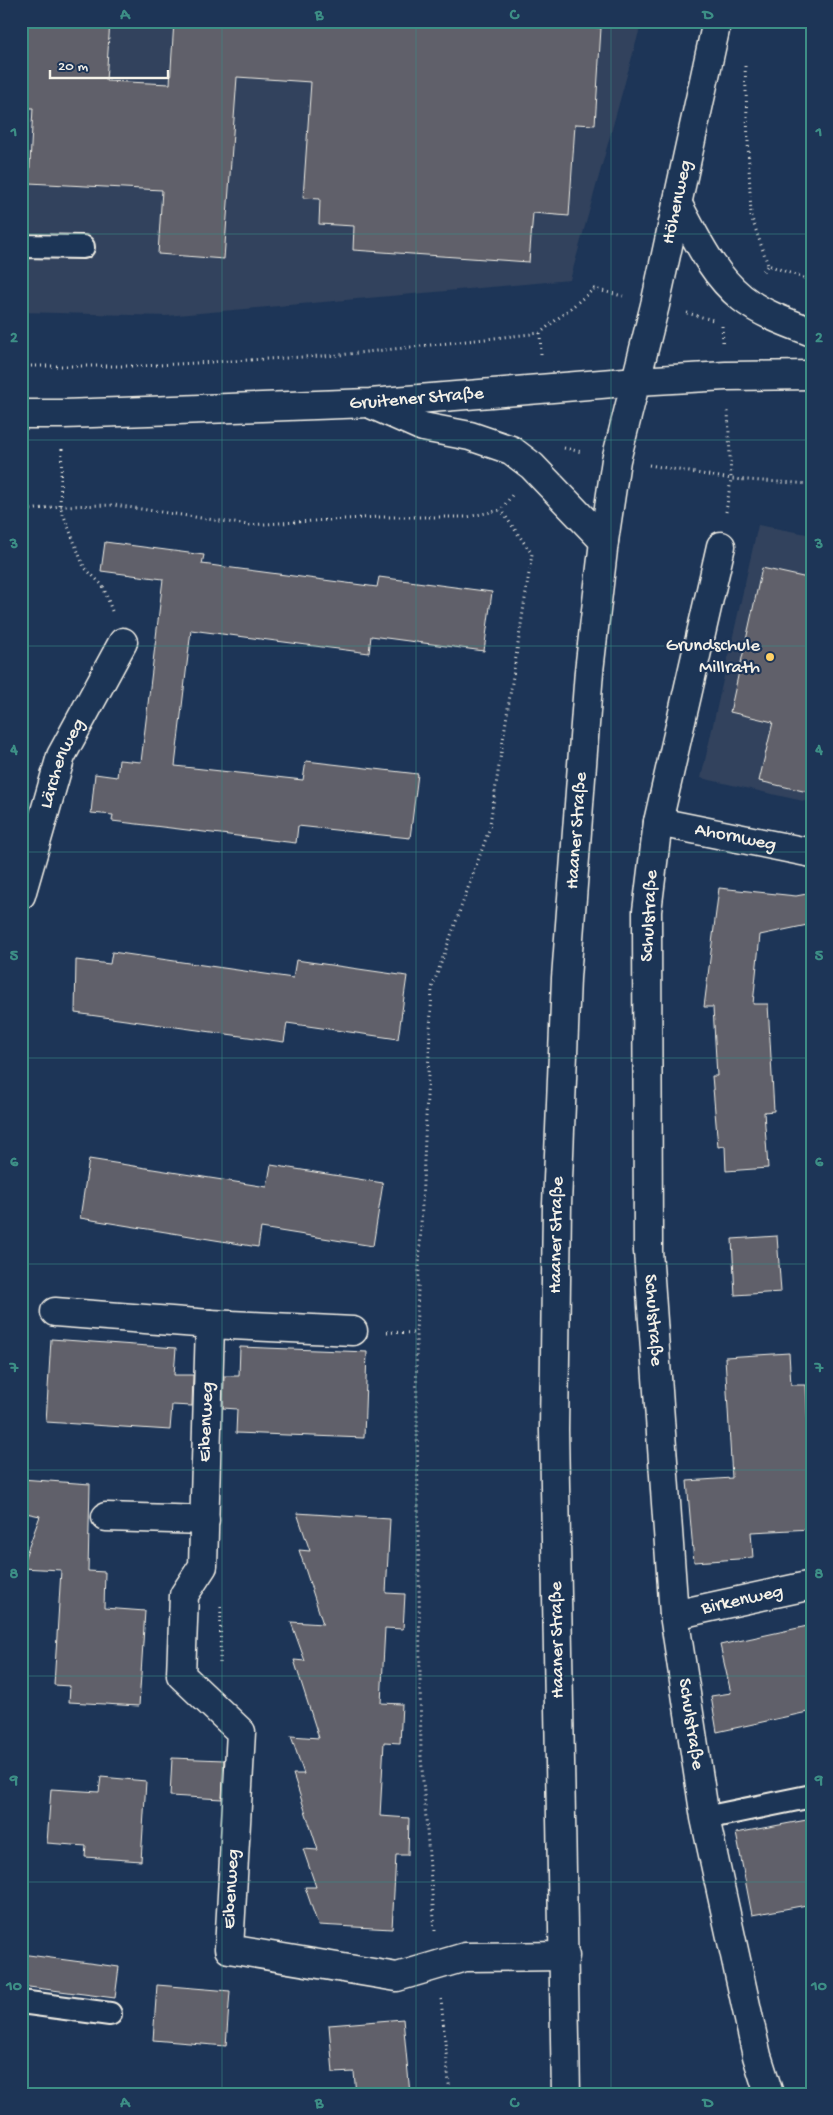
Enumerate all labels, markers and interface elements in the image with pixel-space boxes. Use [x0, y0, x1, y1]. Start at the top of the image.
text: A [119, 7, 131, 26]
text: B [314, 7, 324, 26]
text: C [509, 7, 520, 26]
text: D [701, 7, 714, 26]
scale bar [50, 48, 168, 80]
text: 20 m [58, 58, 88, 76]
text: 1 [10, 124, 17, 143]
text: 1 [815, 124, 822, 143]
street label: Höhenweg [657, 158, 698, 246]
text: 2 [10, 330, 18, 349]
text: 2 [815, 330, 823, 349]
street label: Gruitener Straße [349, 382, 485, 415]
text: 3 [9, 536, 18, 555]
text: 3 [814, 536, 823, 555]
place label: Grundschule Millrath [666, 635, 760, 680]
marker: Grundschule Millrath [764, 651, 776, 663]
street label: Lärchenweg [35, 714, 91, 811]
text: 4 [9, 742, 18, 761]
text: 4 [814, 742, 823, 761]
street label: Haaner Straße [561, 771, 593, 890]
street label: Ahornweg [693, 818, 778, 857]
street label: Schulstraße [636, 869, 664, 963]
text: 5 [10, 948, 19, 967]
text: 5 [815, 948, 824, 967]
text: 6 [10, 1154, 19, 1173]
text: 6 [815, 1154, 824, 1173]
street label: Haaner Straße [544, 1176, 570, 1294]
street label: Schulstraße [638, 1273, 668, 1367]
text: 7 [9, 1360, 19, 1379]
text: 7 [814, 1360, 824, 1379]
street label: Eibenweg [194, 1381, 220, 1462]
text: 8 [10, 1566, 19, 1585]
text: 8 [815, 1566, 824, 1585]
street label: Birkenweg [698, 1580, 786, 1620]
street label: Haaner Straße [545, 1581, 571, 1699]
street label: Schulstraße [672, 1677, 709, 1771]
text: 9 [9, 1772, 18, 1791]
text: 9 [814, 1772, 823, 1791]
street label: Eibenweg [218, 1848, 246, 1930]
text: 10 [5, 1978, 22, 1997]
text: 10 [810, 1978, 827, 1997]
text: A [119, 2095, 131, 2114]
text: B [314, 2095, 324, 2114]
text: C [509, 2095, 520, 2114]
text: D [701, 2095, 714, 2114]

